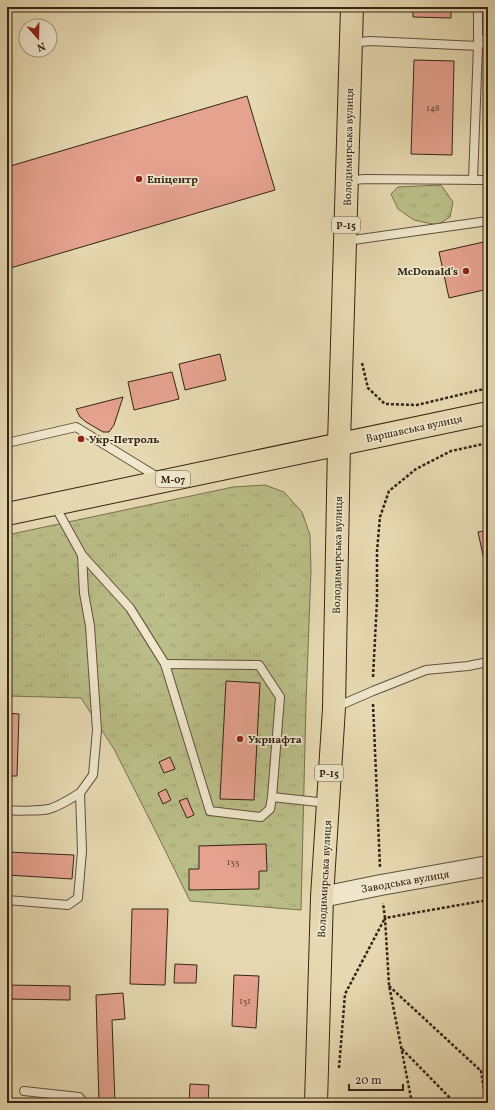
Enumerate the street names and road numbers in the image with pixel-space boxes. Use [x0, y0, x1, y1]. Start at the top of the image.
street label: Володимирська вулиця [341, 88, 358, 206]
road number: Р-15 [332, 217, 360, 233]
street label: Варшавська вулиця [365, 412, 464, 447]
road number: М-07 [156, 471, 190, 487]
street label: Володимирська вулиця [330, 496, 347, 614]
road number: Р-15 [315, 765, 343, 781]
street label: Володимирська вулиця [315, 820, 336, 938]
street label: Заводська вулиця [360, 867, 451, 898]

